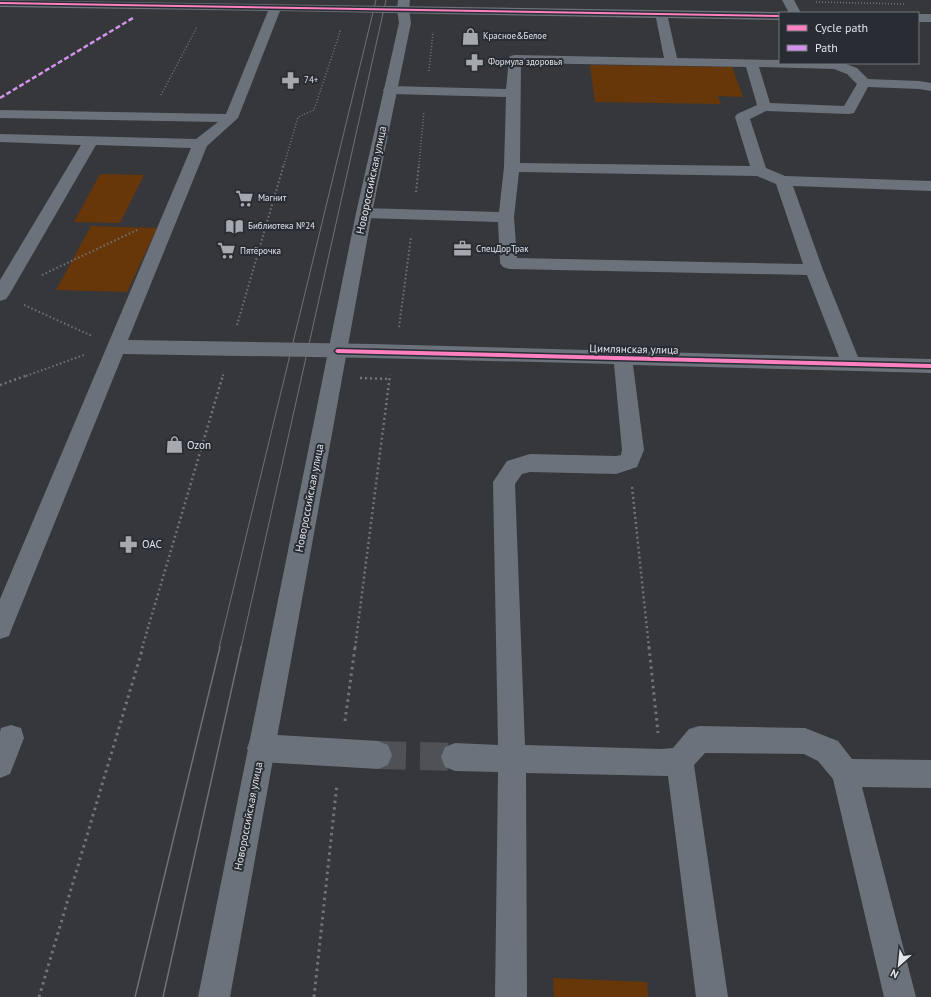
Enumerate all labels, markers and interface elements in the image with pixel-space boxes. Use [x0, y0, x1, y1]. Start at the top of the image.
legend [779, 12, 919, 64]
text: Cycle path [815, 20, 868, 35]
shop icon: Красное&Белое [460, 26, 480, 46]
place label: Красное&Белое [483, 30, 547, 41]
text: Path [815, 40, 838, 55]
pharmacy icon: Формула здоровья [465, 52, 485, 72]
place label: Формула здоровья [488, 56, 562, 67]
pharmacy icon: 74+ [281, 70, 301, 90]
place label: 74+ [304, 74, 319, 85]
street label: Новороссийская улица [353, 125, 389, 235]
supermarket icon: Магнит [235, 188, 255, 208]
place label: Магнит [258, 192, 287, 203]
library icon: Библиотека №24 [225, 216, 245, 236]
place label: Библиотека №24 [248, 220, 315, 231]
office icon: СпецДорТрак [453, 239, 473, 259]
supermarket icon: Пятёрочка [217, 241, 237, 261]
place label: СпецДорТрак [476, 243, 529, 254]
place label: Пятёрочка [240, 245, 281, 256]
street label: Цимлянская улица [589, 341, 679, 357]
shop icon: Ozon [164, 435, 184, 455]
place label: Ozon [187, 438, 211, 452]
street label: Новороссийская улица [292, 443, 326, 553]
pharmacy icon: ОАС [119, 534, 139, 554]
place label: ОАС [142, 537, 162, 551]
street label: Новороссийская улица [231, 761, 265, 871]
north arrow [879, 945, 919, 985]
text: N [888, 966, 901, 982]

